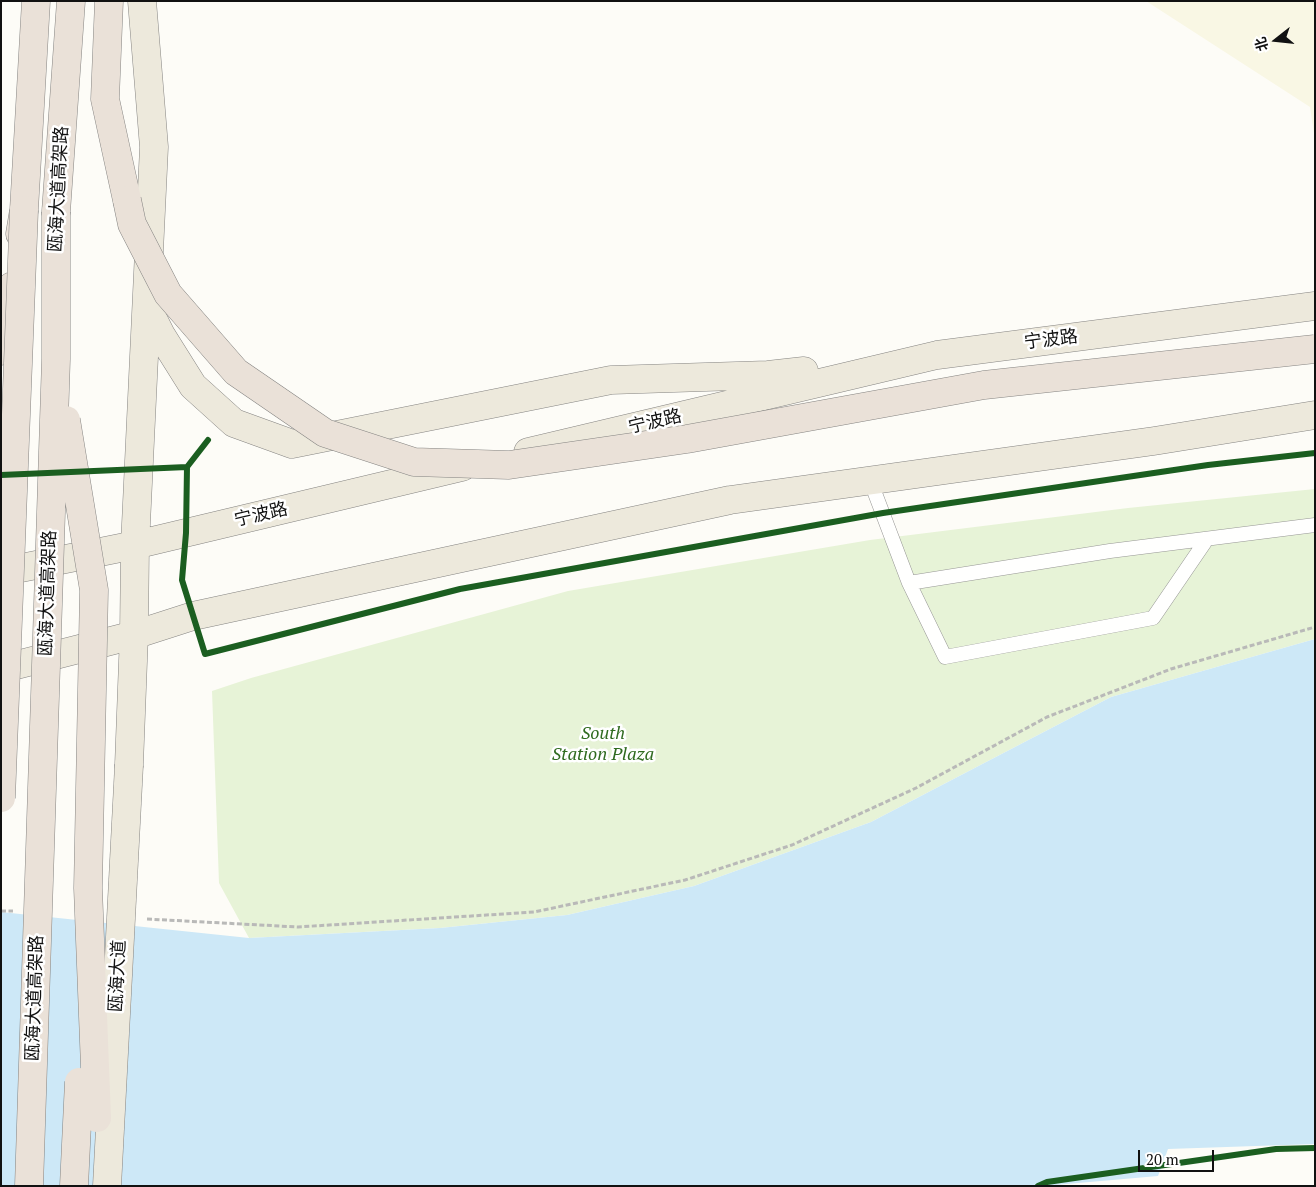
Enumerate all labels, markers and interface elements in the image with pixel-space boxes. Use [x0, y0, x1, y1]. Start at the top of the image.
north arrow [1251, 15, 1301, 65]
text: 北 [1250, 35, 1272, 54]
street label: 瓯海大道高架路 [45, 126, 73, 252]
street label: 宁波路 [1023, 326, 1079, 354]
street label: 宁波路 [626, 405, 684, 439]
street label: 宁波路 [232, 498, 290, 532]
street label: 瓯海大道高架路 [35, 530, 61, 656]
park label: South Station Plaza [552, 723, 654, 766]
street label: 瓯海大道高架路 [22, 935, 48, 1061]
street label: 瓯海大道 [105, 939, 131, 1013]
scale bar [1141, 1140, 1217, 1172]
text: 20 m [1146, 1149, 1179, 1169]

